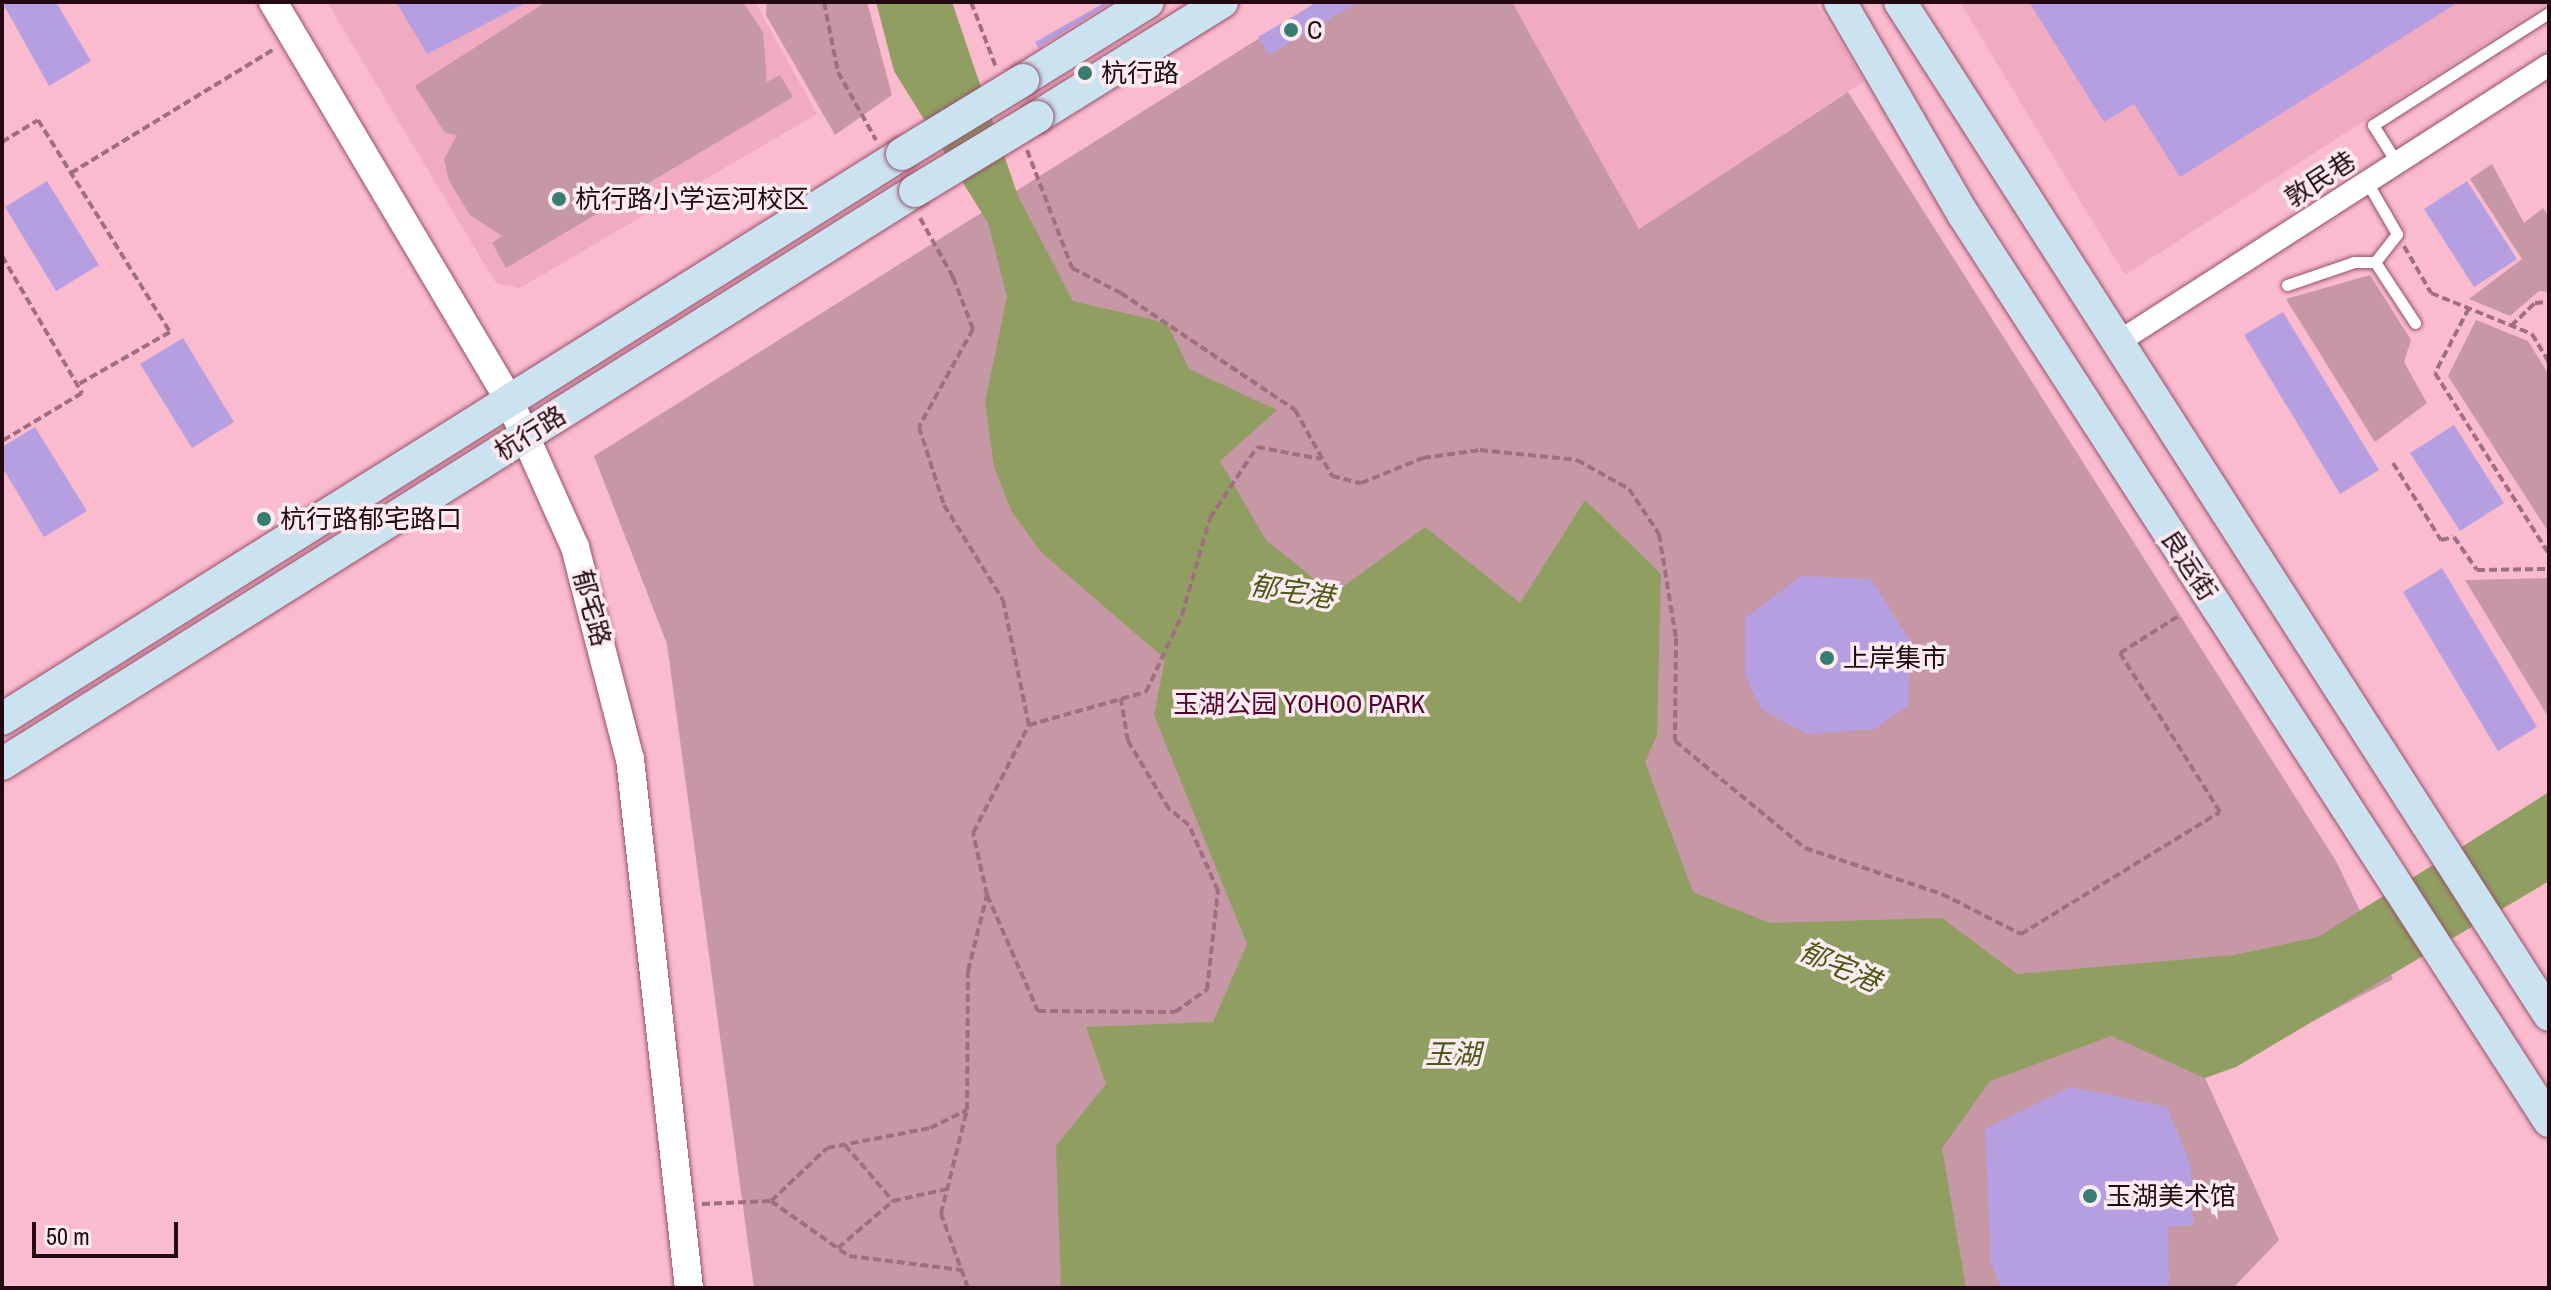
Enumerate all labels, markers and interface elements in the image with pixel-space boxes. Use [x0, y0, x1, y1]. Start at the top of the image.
place label: C [1307, 14, 1322, 46]
marker: C [1282, 21, 1300, 39]
place label: 杭行路 [1101, 57, 1179, 89]
marker: 杭行路 [1076, 64, 1094, 82]
street label: 敦民巷 [2279, 145, 2361, 213]
place label: 杭行路小学运河校区 [575, 183, 809, 215]
marker: 杭行路小学运河校区 [550, 190, 568, 208]
street label: 杭行路 [489, 399, 571, 467]
place label: 杭行路郁宅路口 [280, 503, 462, 535]
marker: 杭行路郁宅路口 [255, 510, 273, 528]
street label: 良运街 [2155, 524, 2223, 606]
street label: 郁宅路 [567, 566, 617, 650]
water label: 郁宅港 [1248, 568, 1336, 614]
place label: 上岸集市 [1843, 642, 1947, 674]
marker: 上岸集市 [1818, 649, 1836, 667]
park label: 玉湖公园 YOHOO PARK [1173, 688, 1425, 720]
water label: 郁宅港 [1795, 934, 1885, 998]
water label: 玉湖 [1425, 1037, 1481, 1071]
place label: 玉湖美术馆 [2106, 1180, 2236, 1212]
marker: 玉湖美术馆 [2081, 1187, 2099, 1205]
scale bar [36, 1206, 182, 1256]
text: 50 m [46, 1220, 90, 1252]

